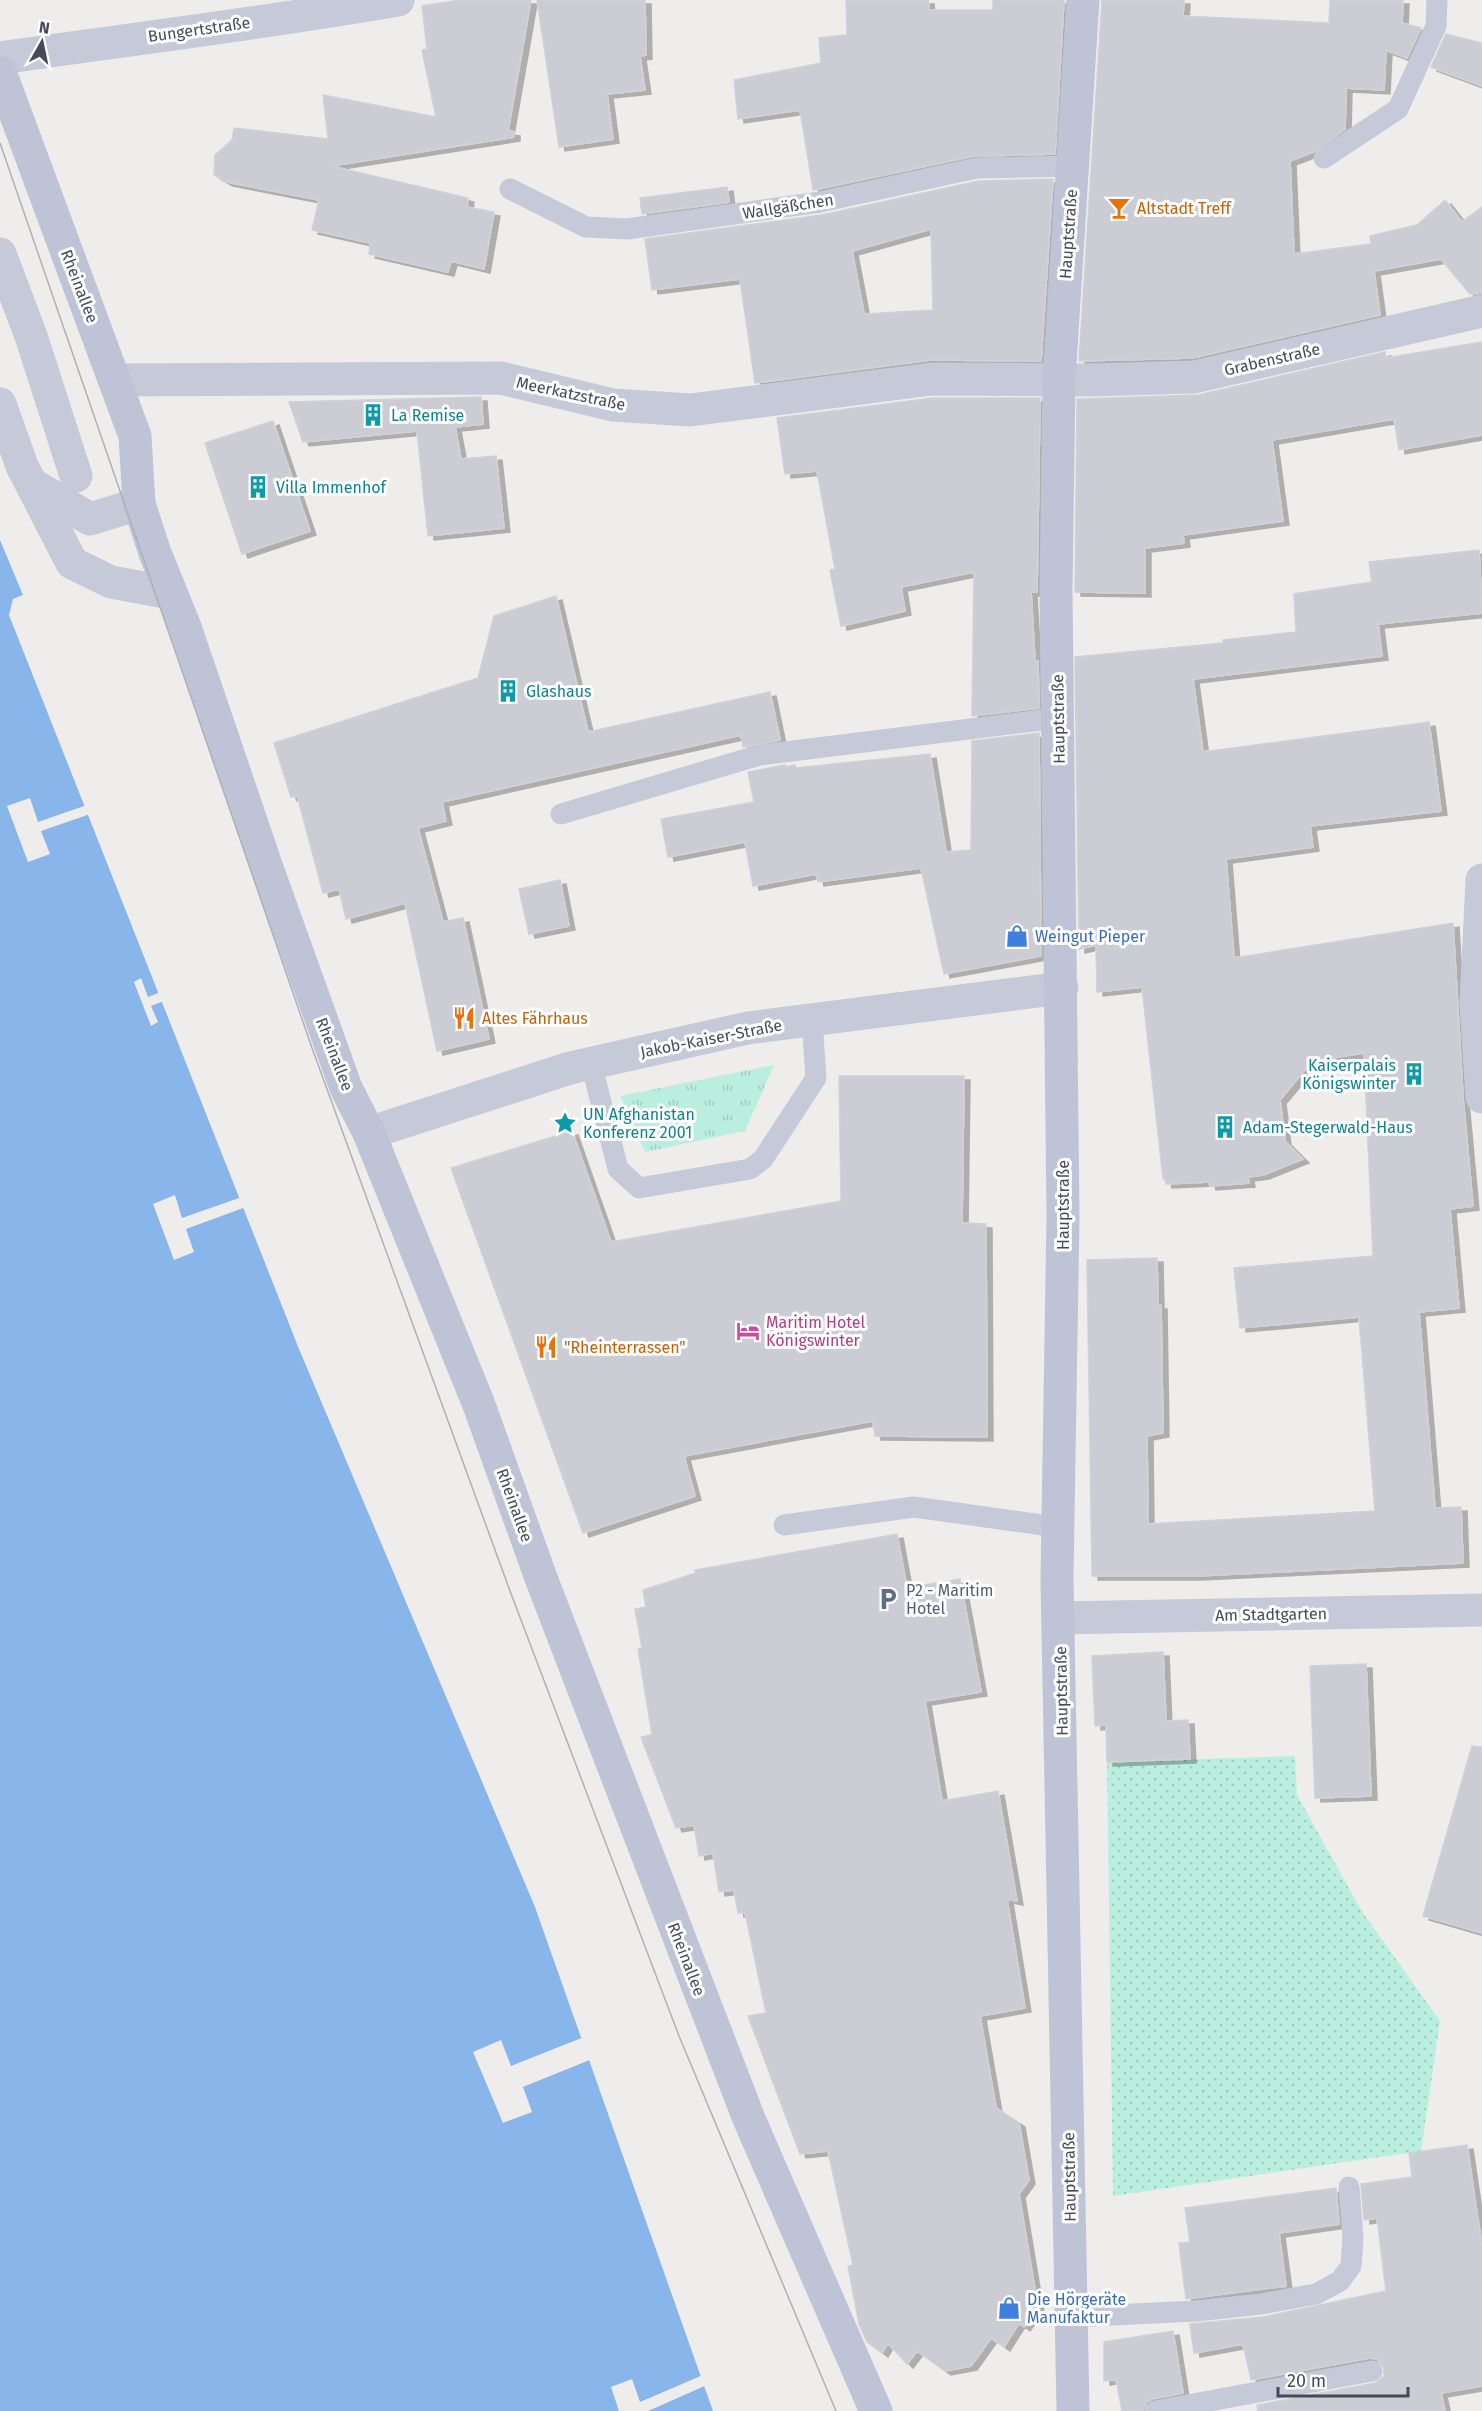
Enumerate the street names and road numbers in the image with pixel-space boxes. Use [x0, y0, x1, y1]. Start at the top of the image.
street label: Bungertstraße [147, 13, 251, 46]
street label: Hauptstraße [1056, 189, 1081, 280]
street label: Wallgäßchen [741, 190, 835, 223]
street label: Rheinallee [57, 247, 102, 326]
street label: Grabenstraße [1222, 339, 1322, 380]
street label: Meerkatzstraße [515, 373, 627, 414]
street label: Hauptstraße [1048, 674, 1069, 764]
street label: Rheinallee [312, 1015, 357, 1094]
street label: Jakob-Kaiser-Straße [639, 1015, 784, 1062]
street label: Hauptstraße [1054, 1160, 1073, 1250]
street label: Rheinallee [492, 1466, 537, 1545]
street label: Am Stadtgarten [1215, 1604, 1327, 1625]
street label: Hauptstraße [1051, 1646, 1072, 1736]
street label: Rheinallee [664, 1920, 709, 1999]
street label: Hauptstraße [1059, 2132, 1080, 2222]

